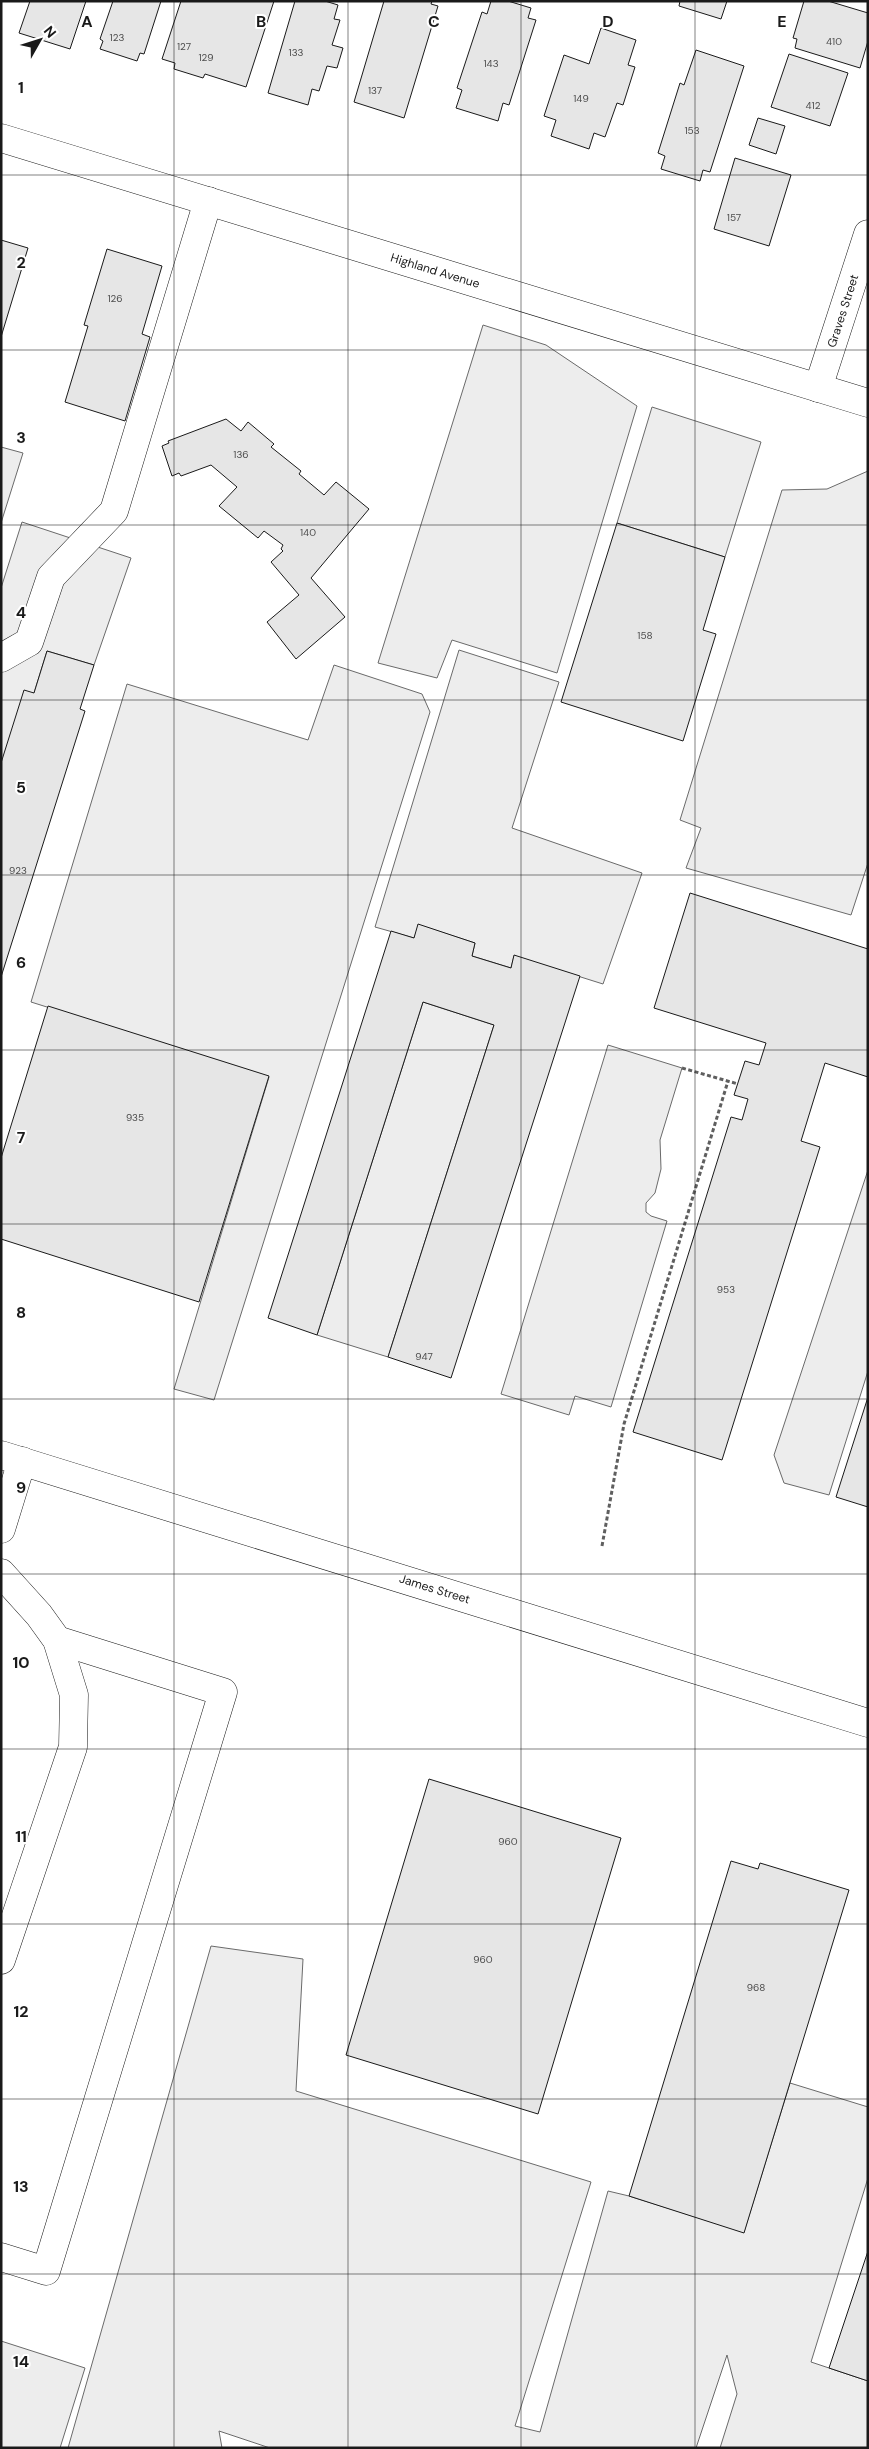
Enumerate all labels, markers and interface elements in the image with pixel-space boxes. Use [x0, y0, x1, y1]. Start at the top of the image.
text: A [81, 11, 93, 32]
text: B [256, 11, 266, 32]
text: C [428, 11, 440, 32]
text: D [602, 11, 614, 32]
text: E [777, 11, 787, 32]
north arrow [15, 15, 65, 65]
text: N [40, 22, 60, 41]
house number: 123 [110, 31, 124, 44]
house number: 410 [826, 35, 842, 48]
house number: 127 [177, 40, 191, 53]
house number: 133 [289, 46, 304, 59]
house number: 129 [198, 51, 214, 64]
house number: 143 [483, 57, 499, 70]
text: 1 [18, 77, 24, 98]
house number: 137 [368, 84, 382, 97]
house number: 149 [573, 92, 589, 105]
house number: 412 [806, 99, 821, 112]
house number: 153 [684, 124, 700, 137]
house number: 157 [727, 211, 741, 224]
street label: Highland Avenue [389, 250, 482, 292]
text: 2 [16, 252, 26, 273]
street label: Graves Street [824, 272, 862, 350]
house number: 126 [107, 292, 123, 305]
text: 3 [16, 427, 26, 448]
house number: 136 [233, 448, 249, 461]
house number: 140 [300, 526, 316, 539]
text: 4 [16, 602, 26, 623]
house number: 158 [637, 629, 653, 642]
text: 5 [16, 777, 26, 798]
house number: 923 [9, 864, 27, 877]
text: 6 [16, 952, 26, 973]
house number: 935 [126, 1111, 144, 1124]
text: 7 [17, 1127, 26, 1148]
house number: 953 [717, 1283, 735, 1296]
text: 8 [16, 1302, 26, 1323]
house number: 947 [415, 1350, 433, 1363]
text: 9 [16, 1477, 26, 1498]
street label: James Street [397, 1571, 472, 1608]
text: 10 [12, 1652, 30, 1673]
text: 11 [15, 1826, 27, 1847]
house number: 960 [498, 1835, 518, 1848]
house number: 960 [473, 1953, 493, 1966]
house number: 968 [747, 1981, 765, 1994]
text: 12 [13, 2001, 29, 2022]
text: 13 [13, 2176, 29, 2197]
text: 14 [13, 2351, 29, 2372]

